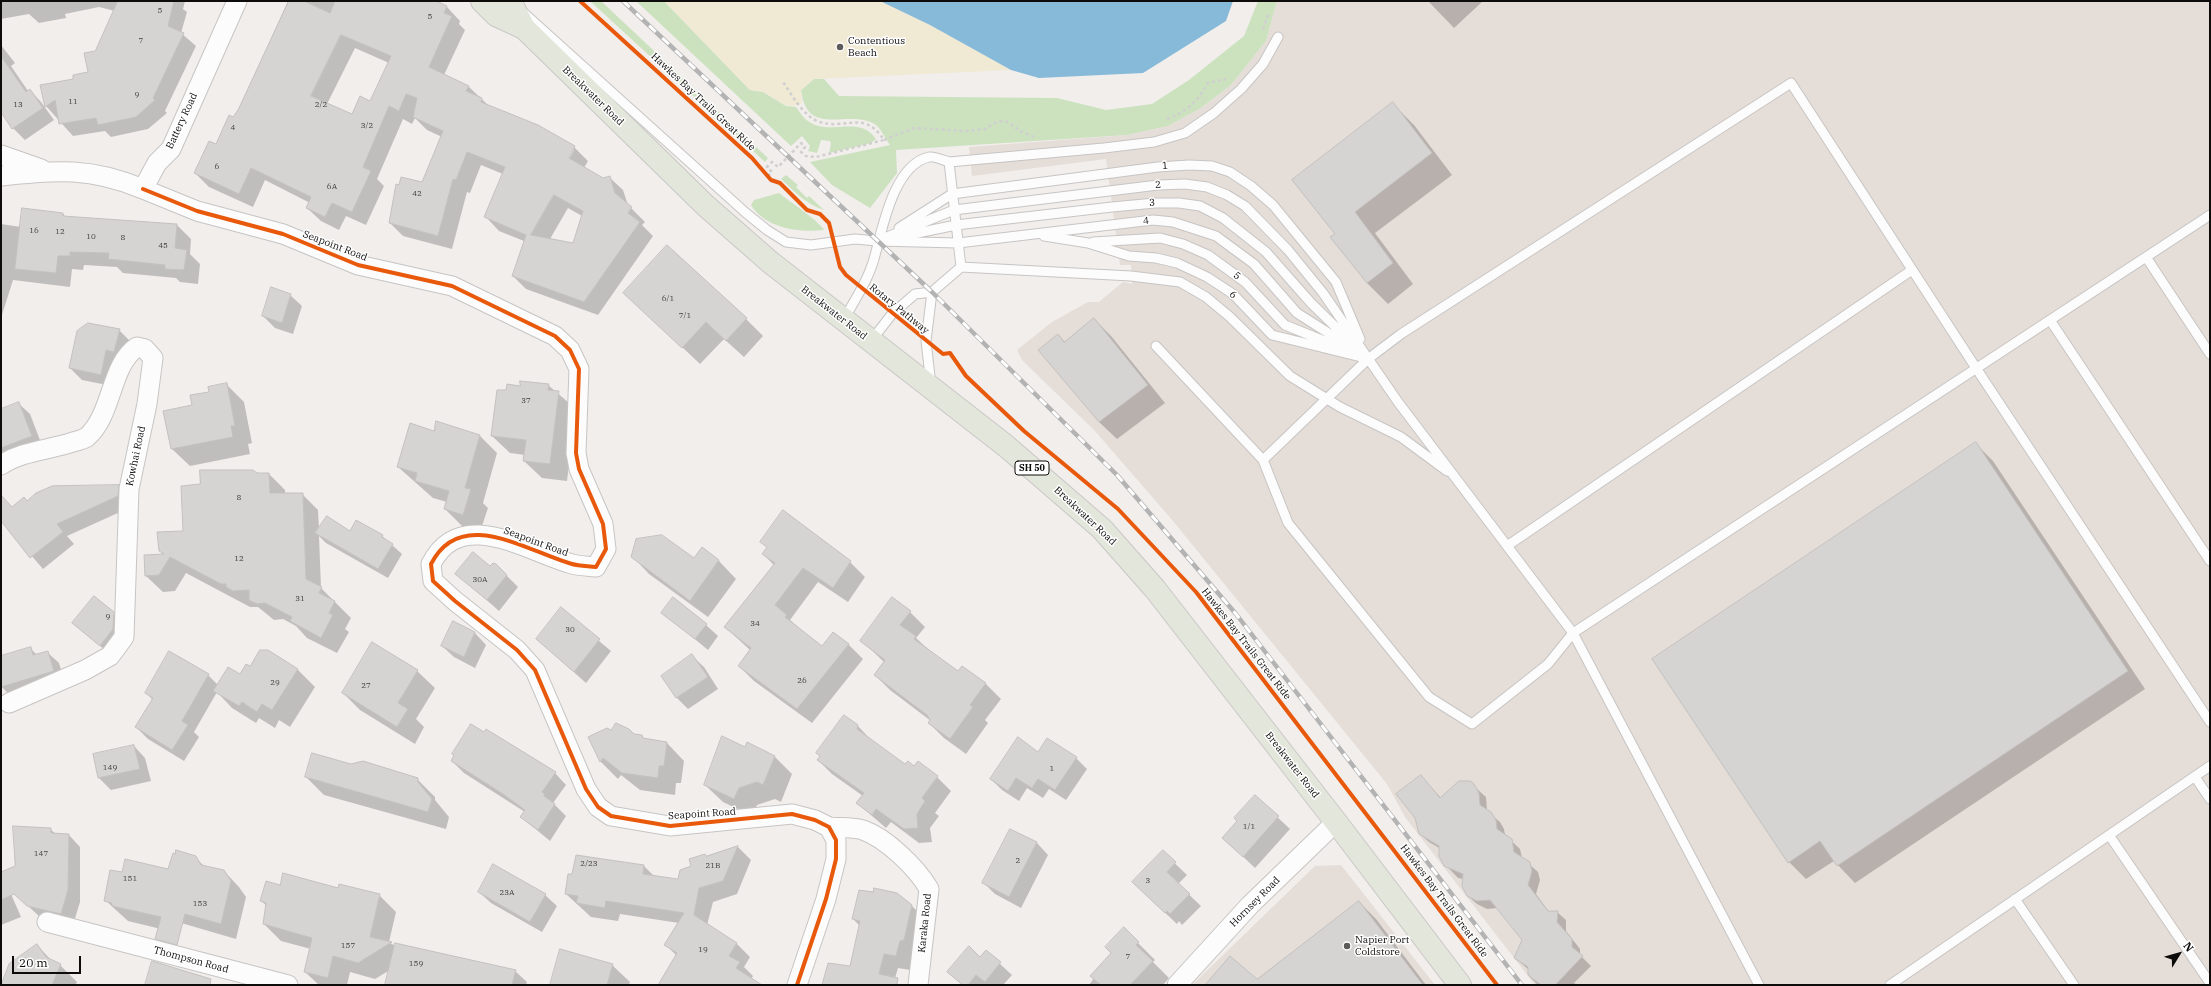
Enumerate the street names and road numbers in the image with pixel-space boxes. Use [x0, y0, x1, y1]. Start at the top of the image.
street label: Hawkes Bay Trails Great Ride [648, 50, 758, 154]
street label: Breakwater Road [560, 64, 626, 128]
street label: Battery Road [164, 91, 200, 151]
street label: 1 [1162, 160, 1168, 172]
street label: 2 [1155, 179, 1161, 191]
street label: 3 [1149, 197, 1155, 209]
street label: 4 [1142, 215, 1150, 227]
street label: Seapoint Road [301, 228, 369, 264]
street label: 5 [1231, 269, 1243, 283]
street label: Rotary Pathway [867, 281, 931, 337]
street label: Breakwater Road [799, 284, 869, 342]
street label: 6 [1227, 288, 1239, 302]
street label: Kowhai Road [124, 425, 148, 487]
road number: SH 50 [1015, 461, 1049, 475]
street label: Breakwater Road [1051, 484, 1119, 548]
street label: Seapoint Road [502, 525, 570, 559]
street label: Hawkes Bay Trails Great Ride [1199, 586, 1293, 702]
street label: Breakwater Road [1263, 730, 1321, 800]
street label: Seapoint Road [668, 806, 736, 822]
street label: Hawkes Bay Trails Great Ride [1398, 842, 1490, 960]
street label: Hornsey Road [1227, 874, 1283, 930]
street label: Karaka Road [916, 893, 934, 953]
street label: Thompson Road [152, 944, 230, 976]

